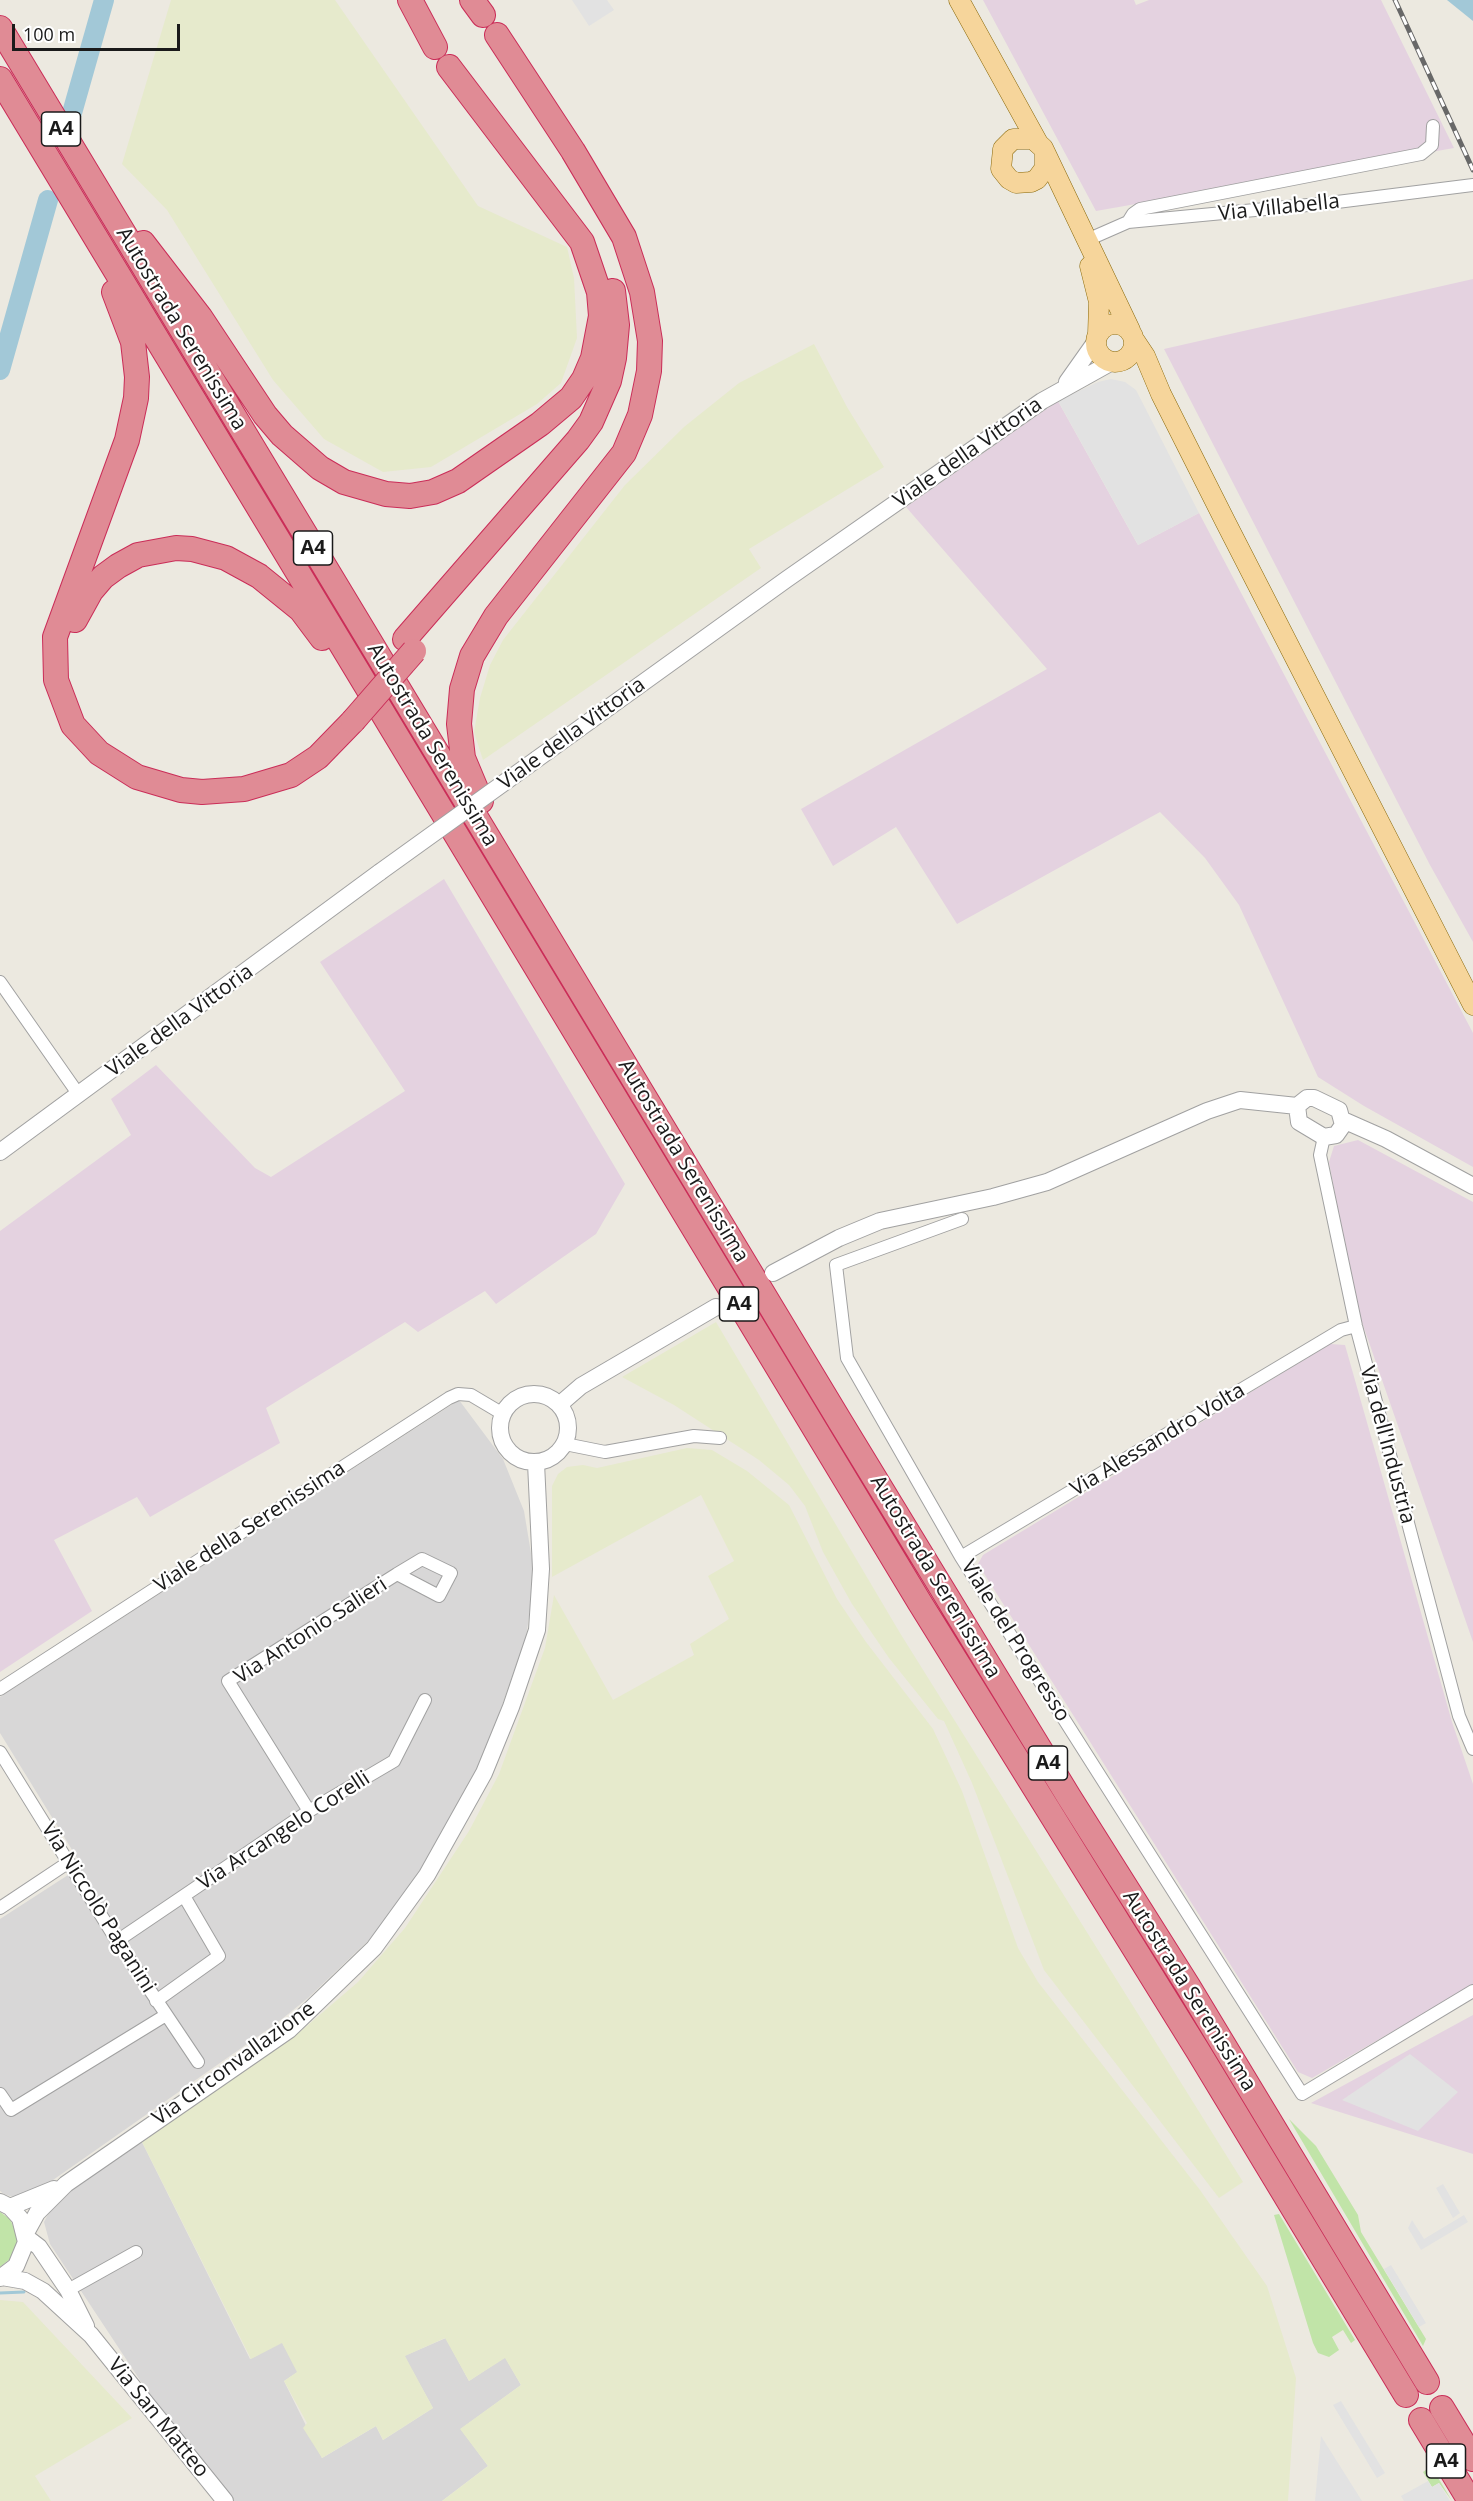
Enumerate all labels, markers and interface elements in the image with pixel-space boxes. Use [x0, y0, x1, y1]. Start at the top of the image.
scale bar [15, 12, 183, 50]
text: 100 m [23, 22, 75, 46]
road number: A4 [42, 112, 80, 146]
street label: Via Villabella [1217, 189, 1341, 227]
street label: Autostrada Serenissima [110, 223, 252, 435]
street label: Viale della Vittoria [889, 392, 1047, 514]
road number: A4 [294, 531, 332, 565]
street label: Autostrada Serenissima [361, 639, 503, 851]
street label: Viale della Vittoria [494, 672, 650, 796]
street label: Viale della Vittoria [102, 959, 258, 1083]
street label: Autostrada Serenissima [612, 1055, 754, 1267]
road number: A4 [720, 1287, 758, 1321]
street label: Via dell'Industria [1354, 1363, 1420, 1527]
street label: Via Alessandro Volta [1066, 1378, 1250, 1502]
street label: Viale della Serenissima [150, 1456, 350, 1598]
street label: Autostrada Serenissima [864, 1471, 1006, 1683]
street label: Viale del Progresso [955, 1556, 1075, 1726]
street label: Via Antonio Salieri [230, 1572, 392, 1690]
road number: A4 [1028, 1746, 1068, 1780]
street label: Via Arcangelo Corelli [193, 1766, 375, 1896]
street label: Via Niccolò Paganini [35, 1818, 161, 1998]
street label: Autostrada Serenissima [1117, 1886, 1261, 2096]
street label: Via Circonvallazione [148, 1997, 320, 2131]
street label: Via San Matteo [102, 2353, 214, 2483]
road number: A4 [1426, 2444, 1466, 2478]

